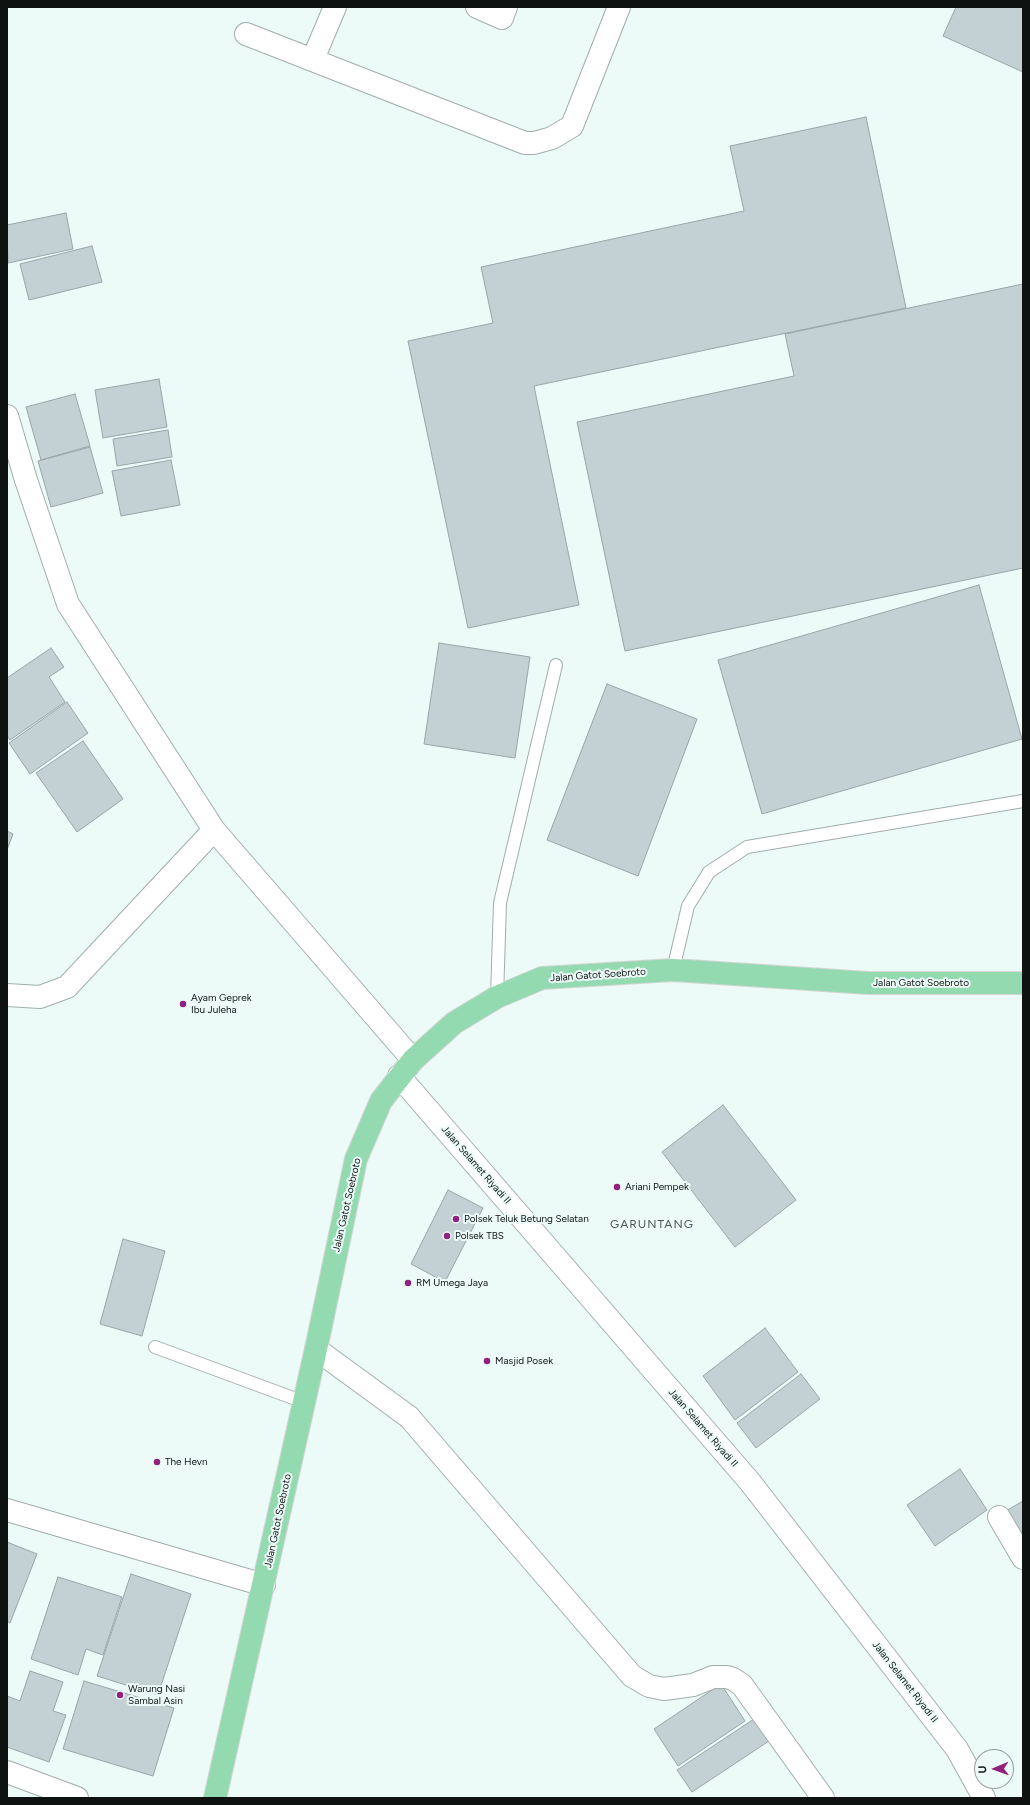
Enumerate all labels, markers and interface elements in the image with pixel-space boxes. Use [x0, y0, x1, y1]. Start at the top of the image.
street label: Jalan Gatot Soebroto [550, 966, 646, 984]
street label: Jalan Gatot Soebroto [873, 977, 969, 989]
place label: Ayam Geprek Ibu Juleha [191, 992, 252, 1016]
marker: Ayam Geprek Ibu Juleha [178, 999, 188, 1009]
street label: Jalan Selamet Riyadi II [439, 1123, 513, 1207]
street label: Jalan Gatot Soebroto [330, 1157, 364, 1253]
place label: Ariani Pempek [625, 1181, 689, 1193]
marker: Ariani Pempek [612, 1182, 622, 1192]
place label: Polsek Teluk Betung Selatan [464, 1213, 589, 1225]
marker: Polsek Teluk Betung Selatan [451, 1214, 461, 1224]
district label: GARUNTANG [610, 1217, 694, 1231]
place label: Polsek TBS [455, 1230, 504, 1242]
marker: Polsek TBS [442, 1231, 452, 1241]
place label: RM Umega Jaya [416, 1277, 488, 1289]
marker: RM Umega Jaya [403, 1278, 413, 1288]
place label: Masjid Posek [495, 1355, 553, 1367]
marker: Masjid Posek [482, 1356, 492, 1366]
street label: Jalan Selamet Riyadi II [666, 1386, 740, 1470]
place label: The Hevn [165, 1456, 208, 1468]
marker: The Hevn [152, 1457, 162, 1467]
street label: Jalan Gatot Soebroto [262, 1473, 294, 1569]
street label: Jalan Selamet Riyadi II [870, 1639, 940, 1725]
place label: Warung Nasi Sambal Asin [128, 1683, 185, 1706]
marker: Warung Nasi Sambal Asin [115, 1690, 125, 1700]
north arrow [974, 1749, 1014, 1789]
text: U [976, 1765, 989, 1774]

